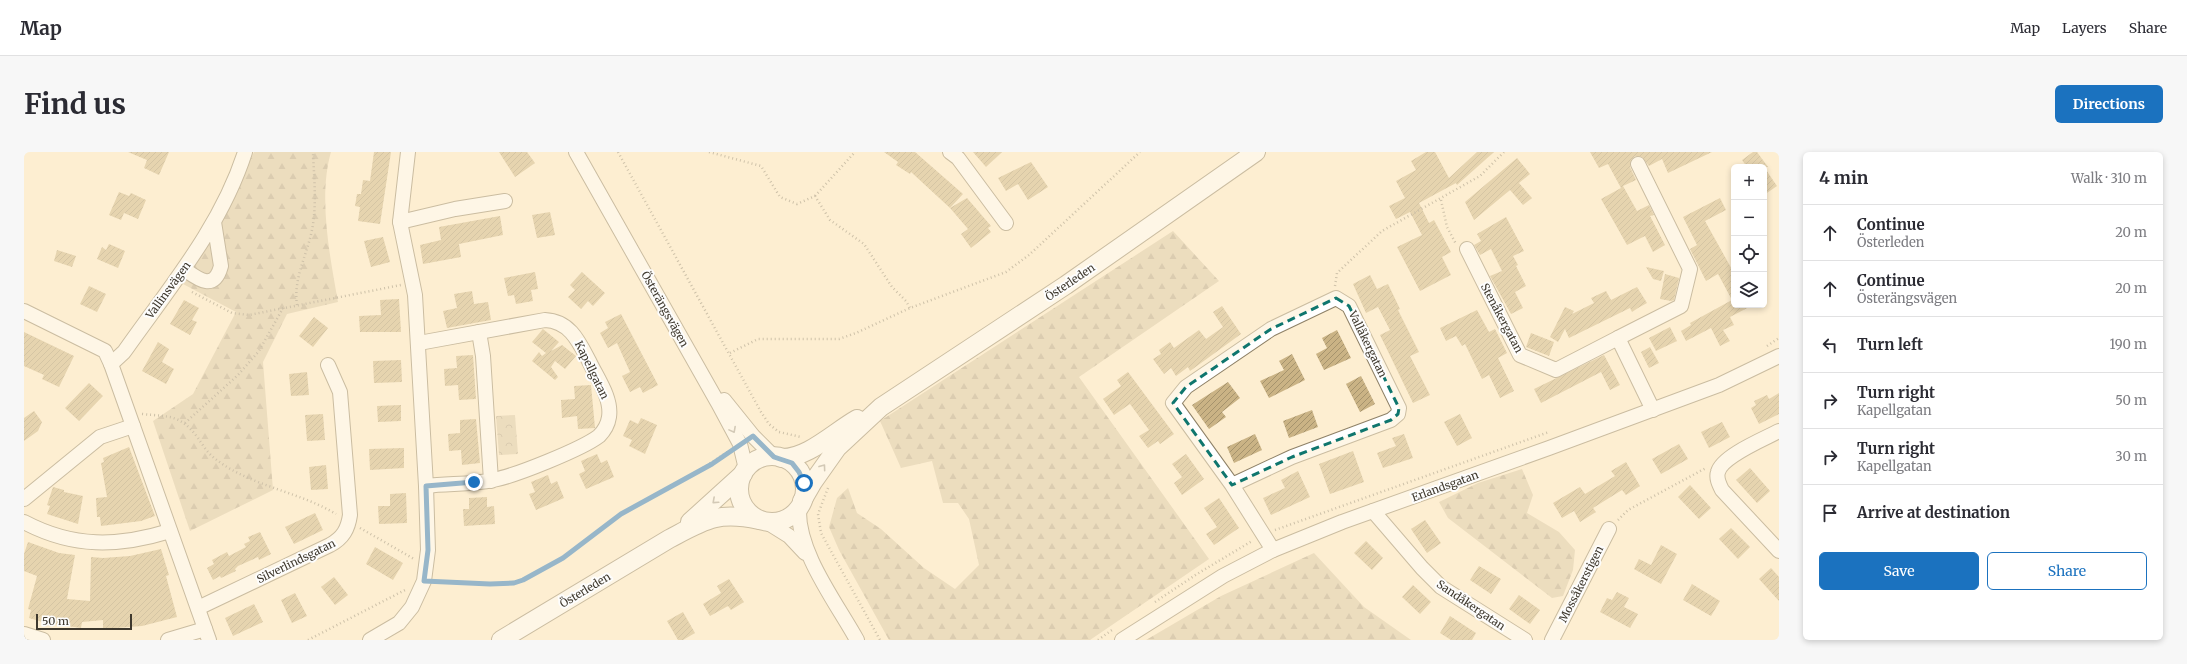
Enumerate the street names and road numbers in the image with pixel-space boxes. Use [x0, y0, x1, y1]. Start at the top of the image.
street label: Vallinsvägen [142, 258, 194, 322]
street label: Österleden [1042, 260, 1098, 304]
street label: Österängsvägen [638, 269, 692, 350]
street label: Stenåkergatan [1478, 281, 1526, 356]
street label: Vallåkergatan [1345, 307, 1391, 380]
street label: Kapellgatan [572, 339, 612, 402]
street label: Erlandsgatan [1410, 467, 1481, 505]
street label: Silverlindsgatan [254, 536, 338, 586]
street label: Mossåkerstigen [1556, 543, 1607, 625]
street label: Österleden [557, 569, 614, 611]
street label: Sandåkergatan [1434, 577, 1509, 633]

